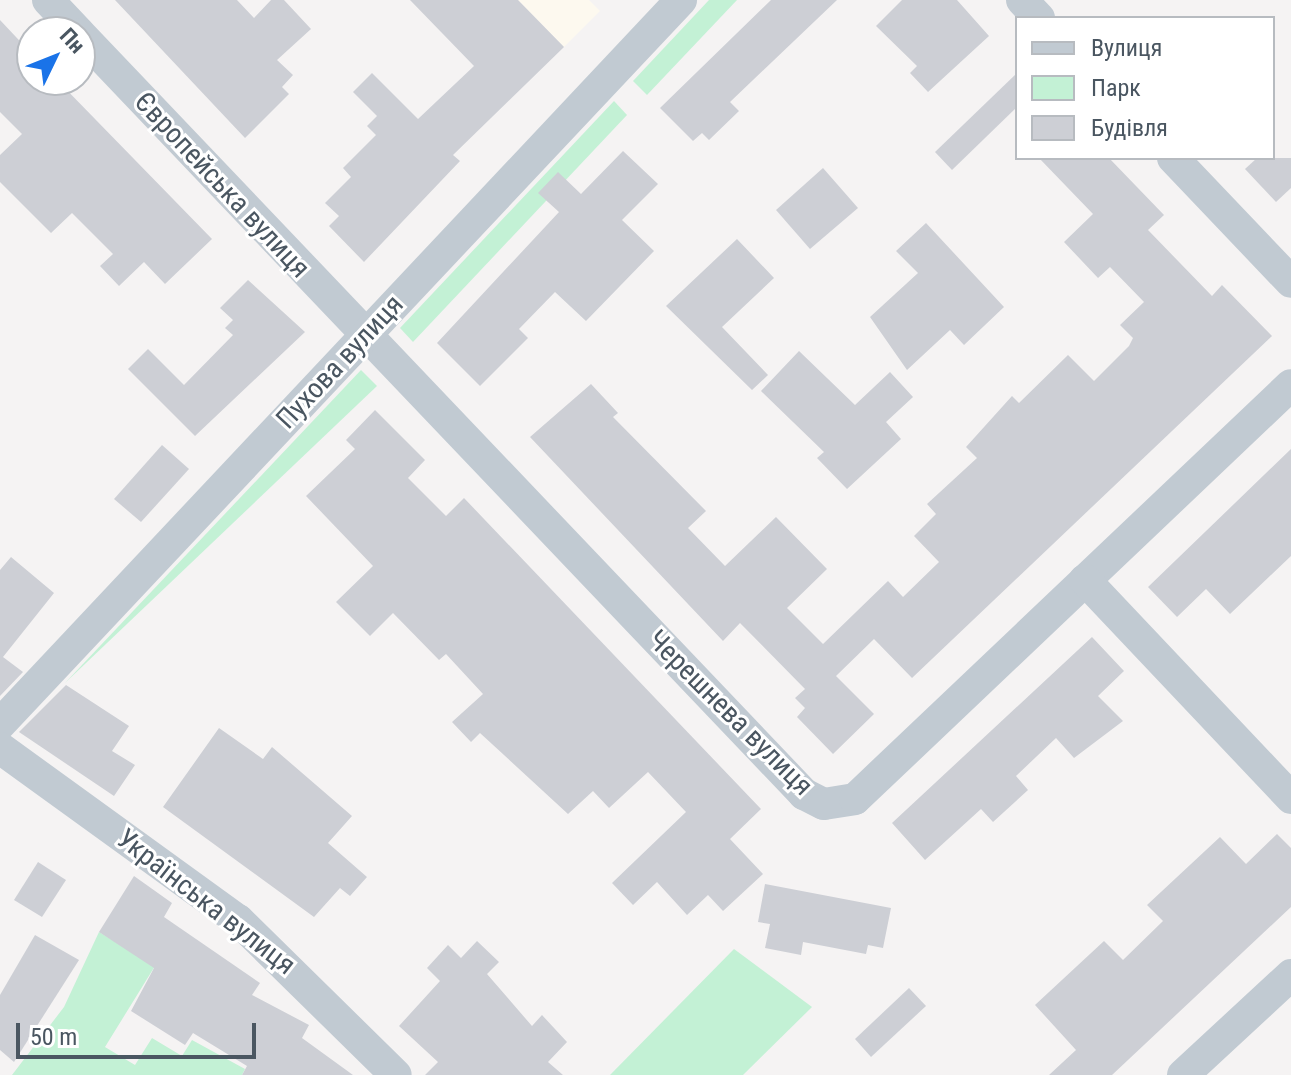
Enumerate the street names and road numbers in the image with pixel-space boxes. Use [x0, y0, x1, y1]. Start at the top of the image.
street label: Європейська вулиця [127, 85, 317, 285]
street label: Пухова вулиця [269, 288, 411, 436]
street label: Черешнева вулиця [640, 623, 820, 803]
street label: Українська вулиця [110, 822, 302, 982]

